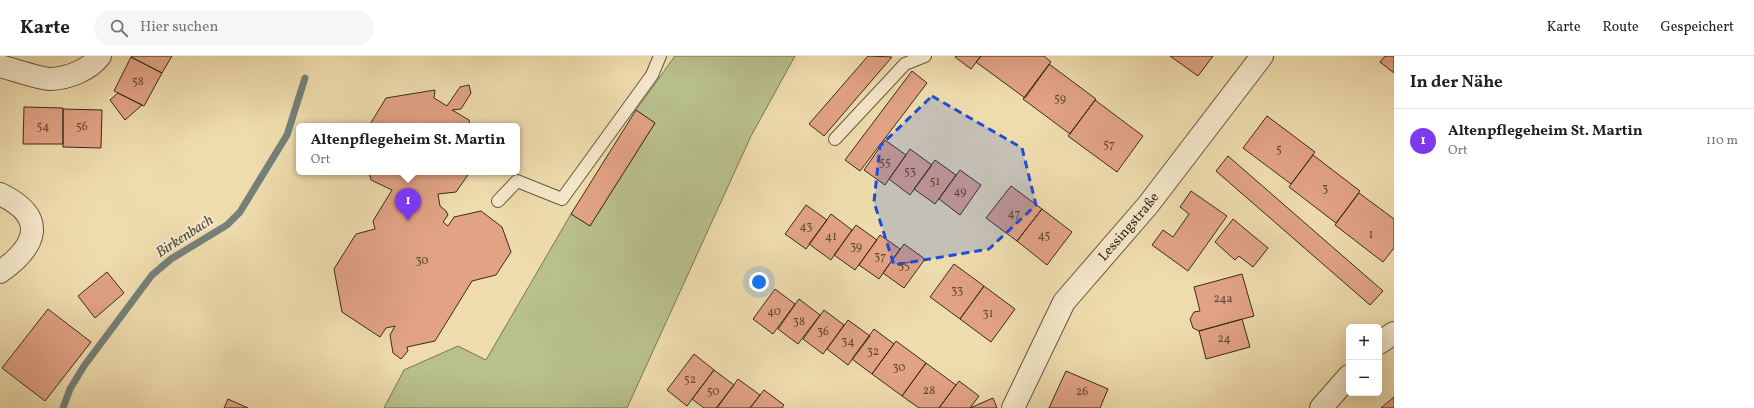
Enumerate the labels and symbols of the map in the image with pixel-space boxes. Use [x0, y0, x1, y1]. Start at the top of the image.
house number: 58 [132, 74, 144, 90]
house number: 59 [1054, 91, 1066, 107]
house number: 54 [37, 119, 49, 135]
house number: 56 [76, 119, 88, 135]
house number: 57 [1103, 137, 1115, 153]
house number: 5 [1276, 142, 1282, 158]
house number: 55 [879, 155, 891, 171]
house number: 53 [904, 164, 916, 180]
house number: 51 [930, 174, 940, 190]
house number: 3 [1322, 181, 1328, 197]
house number: 49 [953, 184, 967, 200]
pin: 1 [395, 188, 421, 221]
street label: Lessingstraße [1094, 188, 1164, 265]
house number: 47 [1008, 206, 1021, 222]
water label: Birkenbach [152, 210, 218, 264]
house number: 43 [800, 219, 812, 235]
house number: 1 [1369, 227, 1373, 243]
house number: 45 [1038, 228, 1051, 244]
house number: 41 [825, 229, 837, 245]
house number: 39 [850, 239, 862, 255]
house number: 37 [874, 249, 886, 265]
house number: 30 [415, 253, 429, 269]
house number: 35 [898, 258, 910, 274]
your location [749, 272, 769, 292]
house number: 33 [951, 283, 963, 299]
house number: 24a [1213, 291, 1233, 307]
house number: 40 [767, 304, 781, 320]
house number: 31 [983, 306, 993, 322]
house number: 38 [793, 314, 805, 330]
house number: 36 [817, 324, 829, 340]
house number: 24 [1217, 331, 1231, 347]
house number: 34 [841, 334, 855, 350]
house number: 32 [867, 344, 879, 360]
house number: 30 [892, 360, 906, 376]
house number: 52 [684, 372, 696, 388]
house number: 28 [923, 383, 935, 399]
house number: 50 [707, 384, 719, 400]
house number: 26 [1076, 384, 1088, 400]

